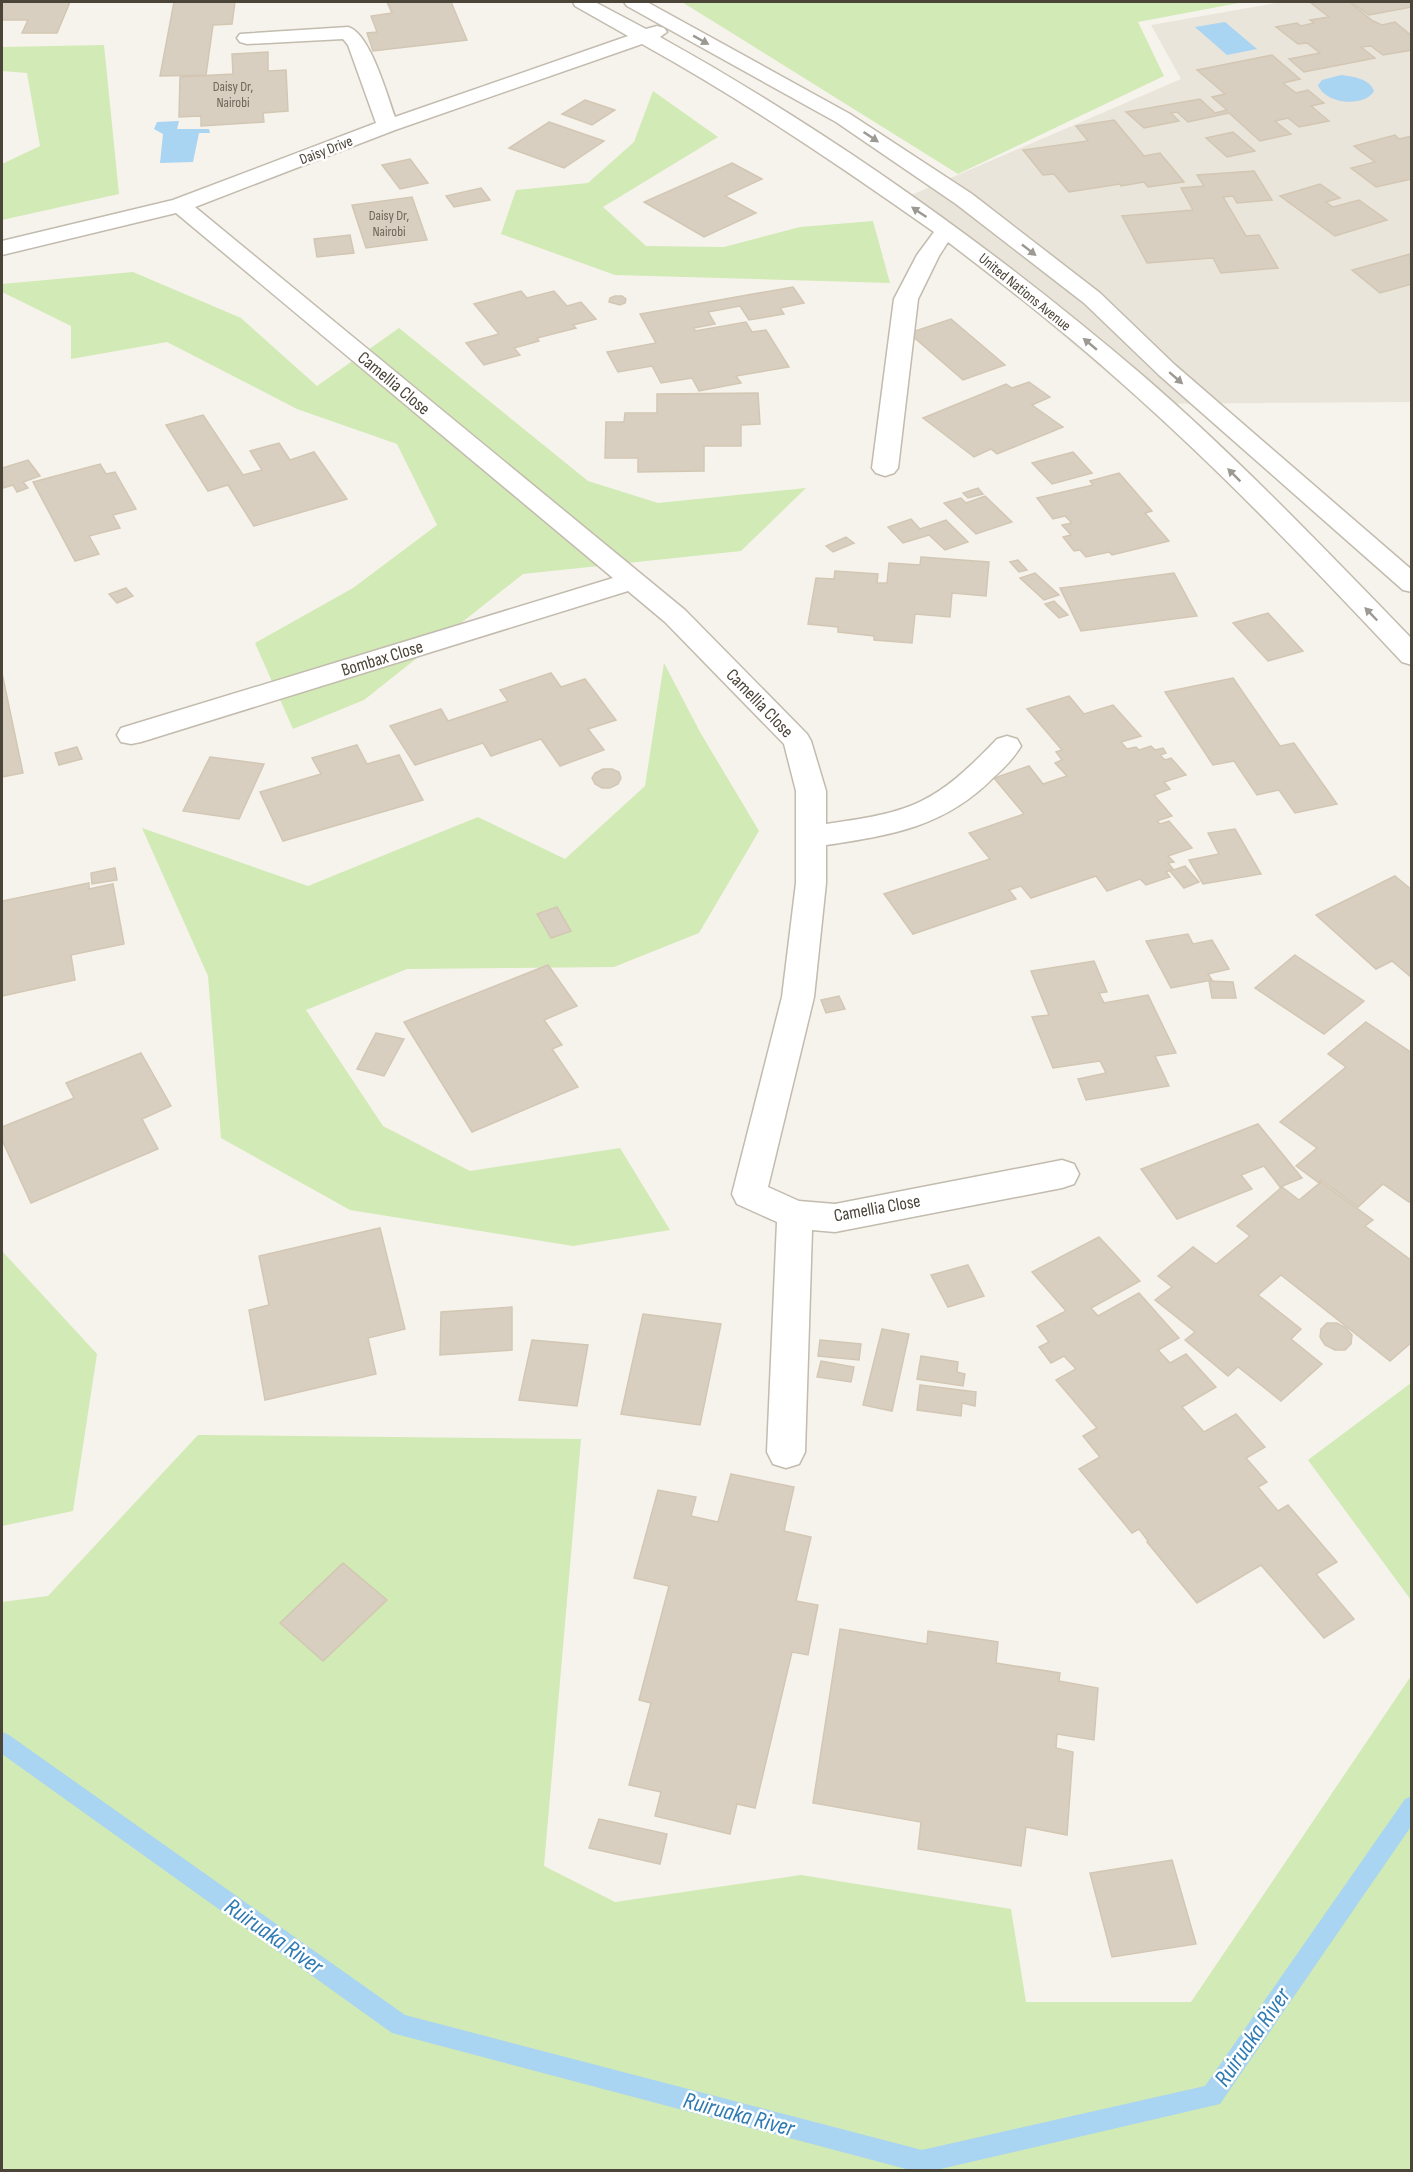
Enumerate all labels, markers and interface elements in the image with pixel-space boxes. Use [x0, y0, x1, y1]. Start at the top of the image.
one-way arrow [693, 35, 710, 45]
house number: Daisy Dr, Nairobi [213, 78, 254, 111]
one-way arrow [862, 131, 878, 143]
street label: Daisy Drive [297, 132, 356, 169]
house number: Daisy Dr, Nairobi [369, 207, 410, 240]
one-way arrow [911, 207, 927, 218]
one-way arrow [1022, 243, 1037, 255]
street label: United Nations Avenue [975, 249, 1075, 336]
one-way arrow [1082, 338, 1097, 351]
street label: Camellia Close [353, 347, 434, 420]
one-way arrow [1168, 371, 1183, 384]
one-way arrow [1228, 468, 1242, 482]
one-way arrow [1364, 606, 1378, 621]
street label: Bombax Close [339, 636, 426, 681]
street label: Camellia Close [722, 665, 798, 742]
street label: Camellia Close [832, 1191, 922, 1226]
water label: Ruiruaka River [219, 1892, 330, 1982]
water label: Ruiruaka River [1208, 1981, 1298, 2092]
water label: Ruiruaka River [680, 2086, 799, 2144]

